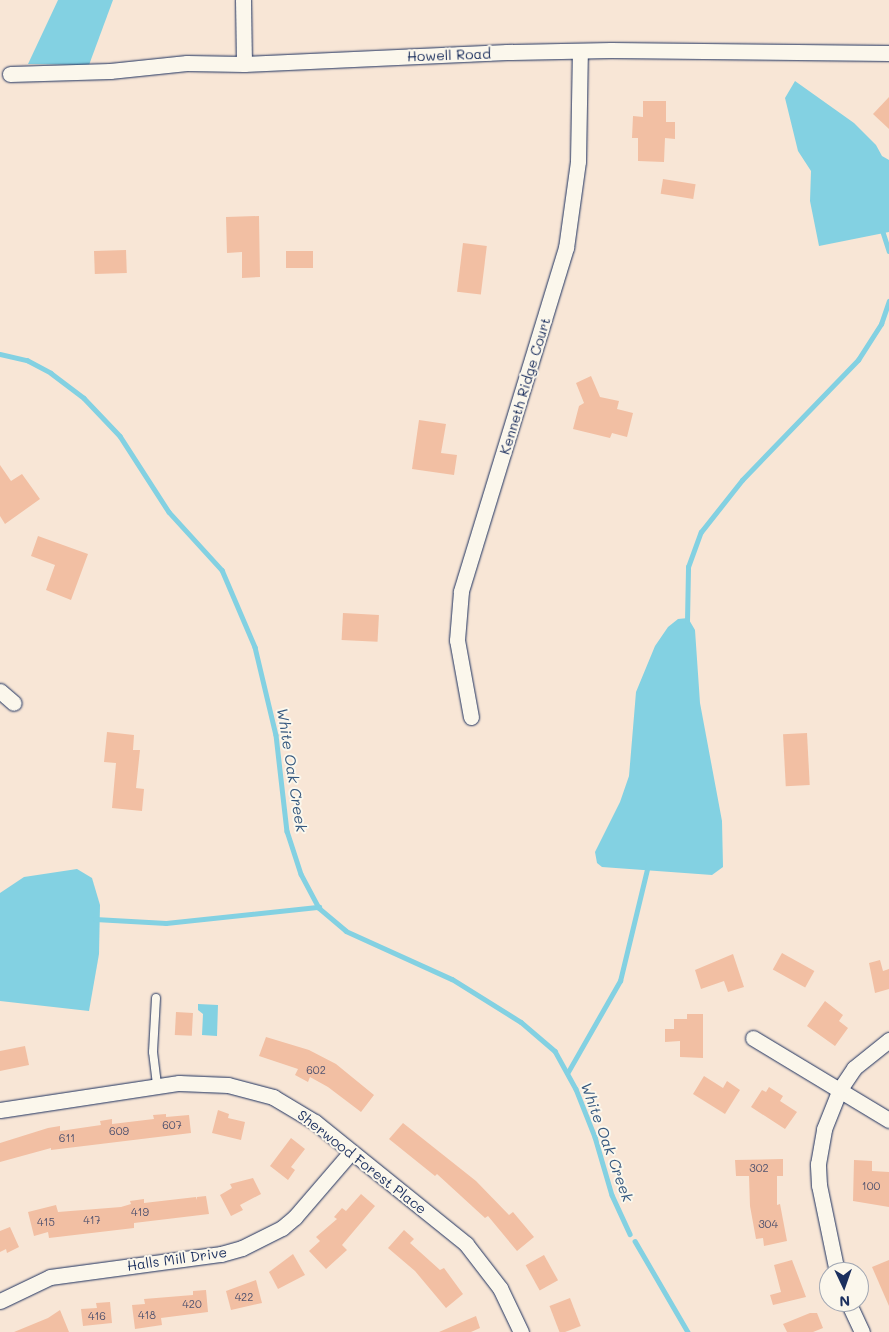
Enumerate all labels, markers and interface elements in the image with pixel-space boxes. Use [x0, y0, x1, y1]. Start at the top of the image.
street label: Howell Road [407, 45, 491, 65]
street label: Kenneth Ridge Court [496, 315, 554, 457]
water label: White Oak Creek [273, 707, 311, 833]
house number: 602 [306, 1063, 326, 1077]
water label: White Oak Creek [577, 1080, 637, 1204]
street label: Sherwood Forest Place [294, 1106, 430, 1218]
house number: 607 [162, 1118, 182, 1132]
house number: 609 [109, 1124, 129, 1138]
house number: 611 [59, 1131, 75, 1145]
house number: 302 [749, 1161, 769, 1175]
house number: 100 [862, 1179, 880, 1193]
house number: 419 [131, 1205, 149, 1219]
house number: 417 [83, 1213, 101, 1227]
house number: 415 [37, 1215, 55, 1229]
house number: 304 [758, 1217, 778, 1231]
street label: Halls Mill Drive [126, 1244, 228, 1274]
north arrow [819, 1262, 869, 1312]
house number: 422 [235, 1290, 253, 1304]
text: N [839, 1292, 851, 1311]
house number: 420 [182, 1297, 202, 1311]
house number: 418 [138, 1308, 156, 1322]
house number: 416 [88, 1309, 106, 1323]

